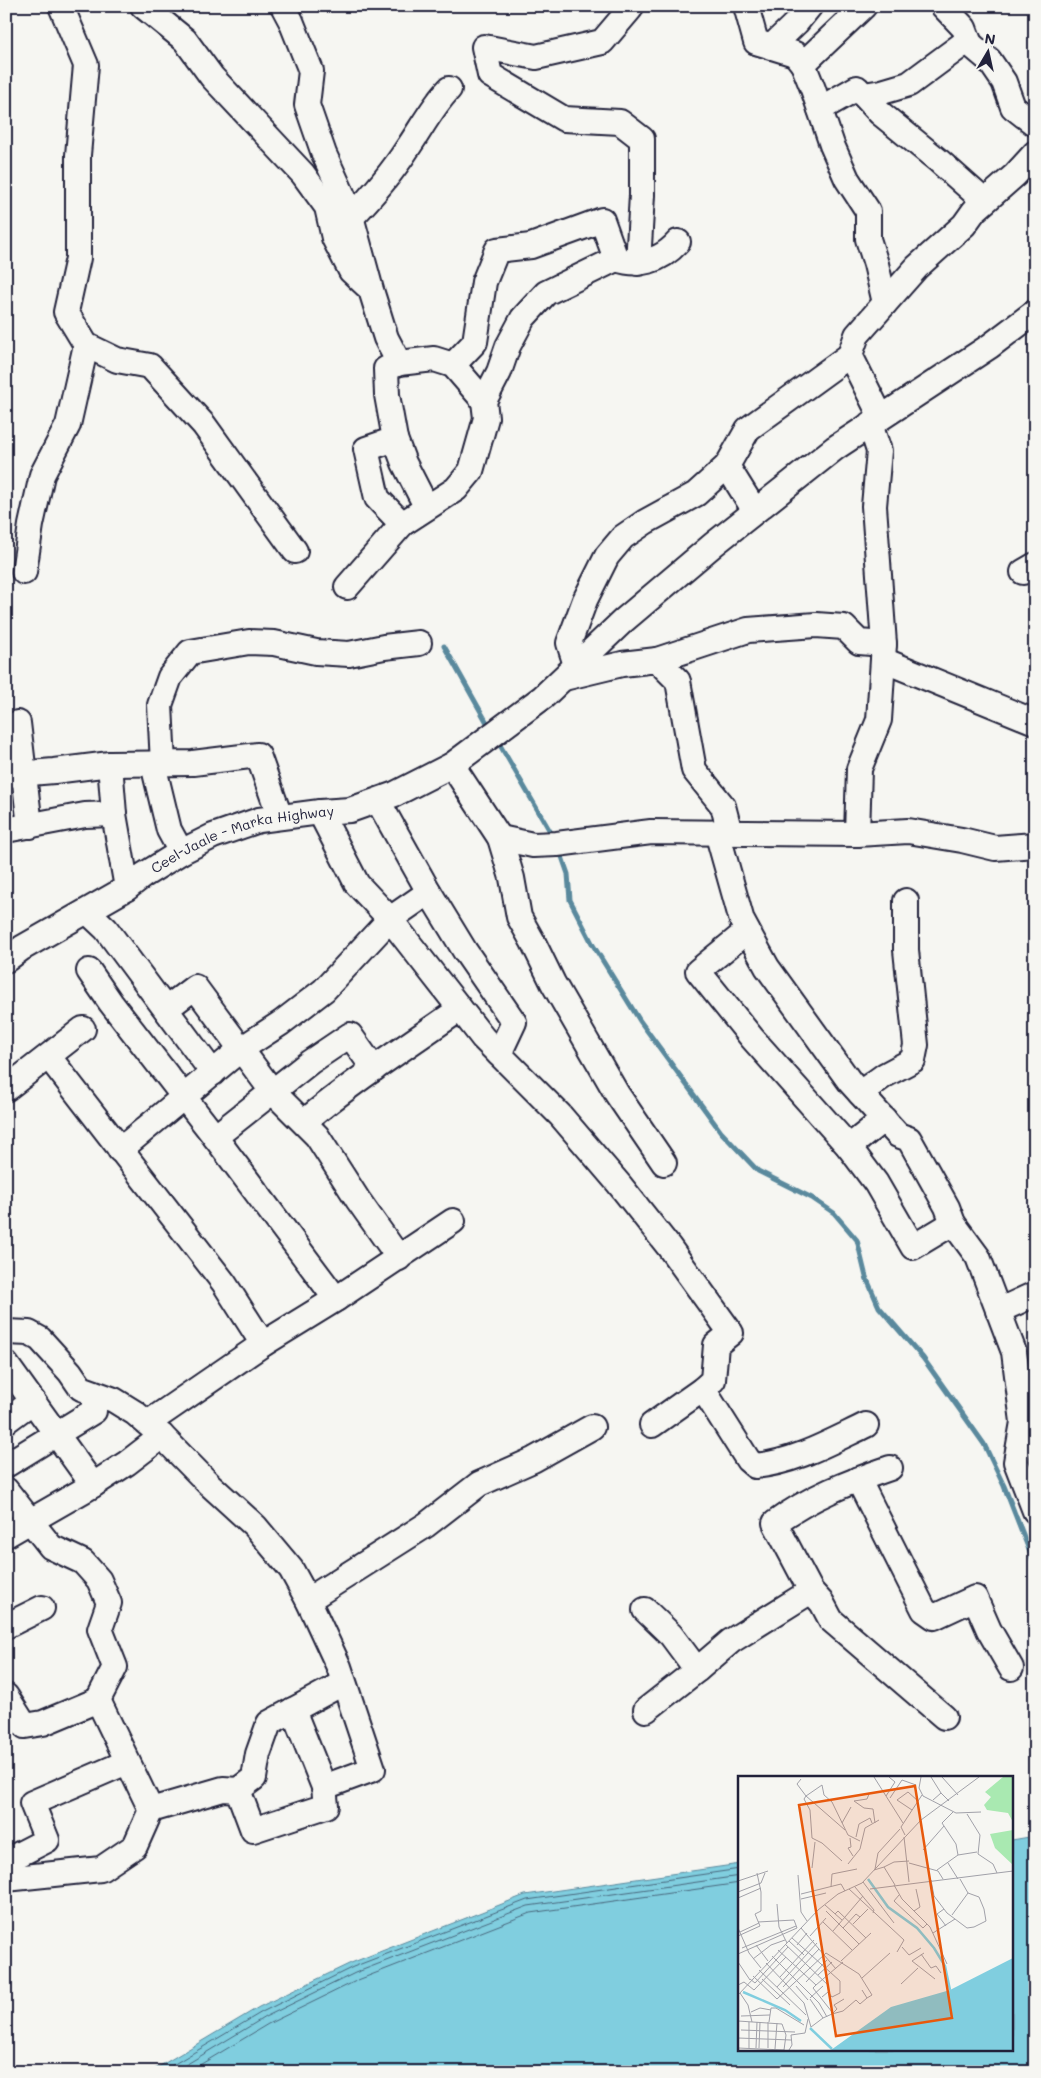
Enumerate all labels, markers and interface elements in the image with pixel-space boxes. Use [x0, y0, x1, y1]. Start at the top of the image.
north arrow [964, 28, 1014, 78]
text: N [983, 28, 997, 49]
street label: Ceel-Jaale - Marka Highway [147, 801, 335, 877]
inset map [738, 1776, 1014, 2050]

